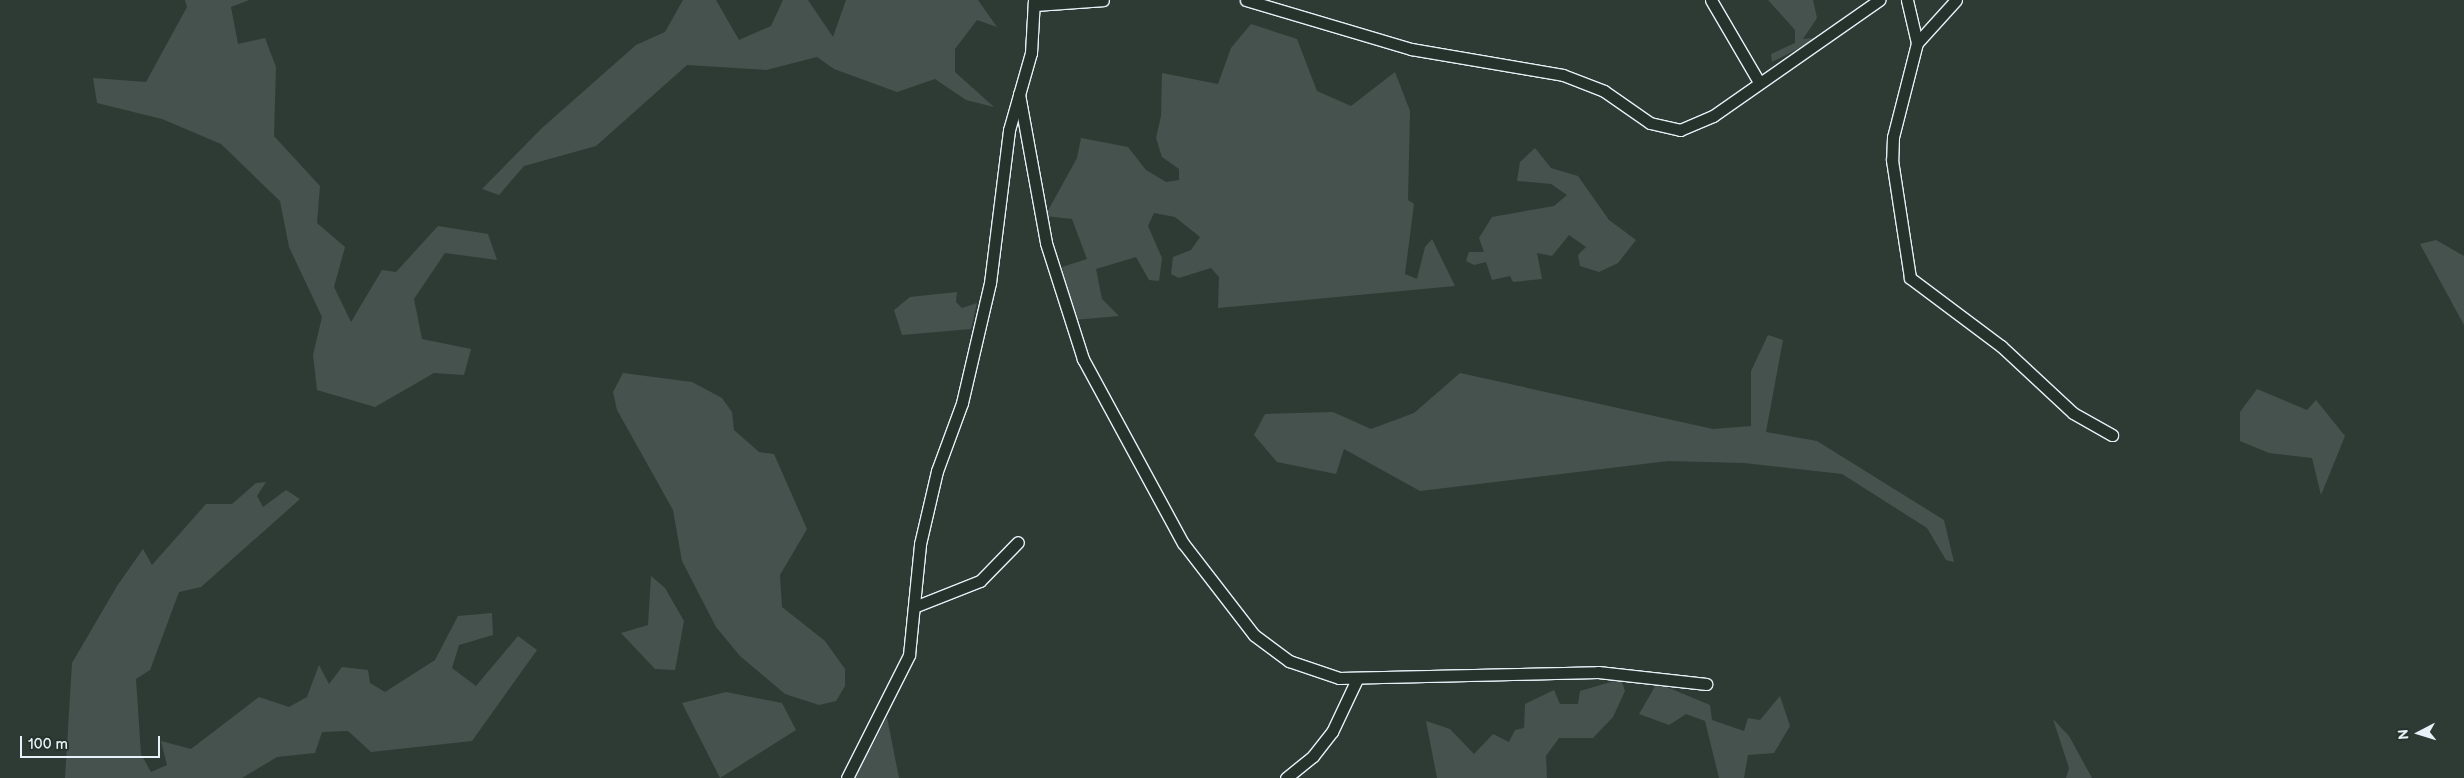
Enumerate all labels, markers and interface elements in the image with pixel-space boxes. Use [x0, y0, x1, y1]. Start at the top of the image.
north arrow [2394, 708, 2444, 758]
scale bar [22, 726, 162, 758]
text: N [2395, 728, 2412, 740]
text: 100 m [28, 735, 68, 754]

